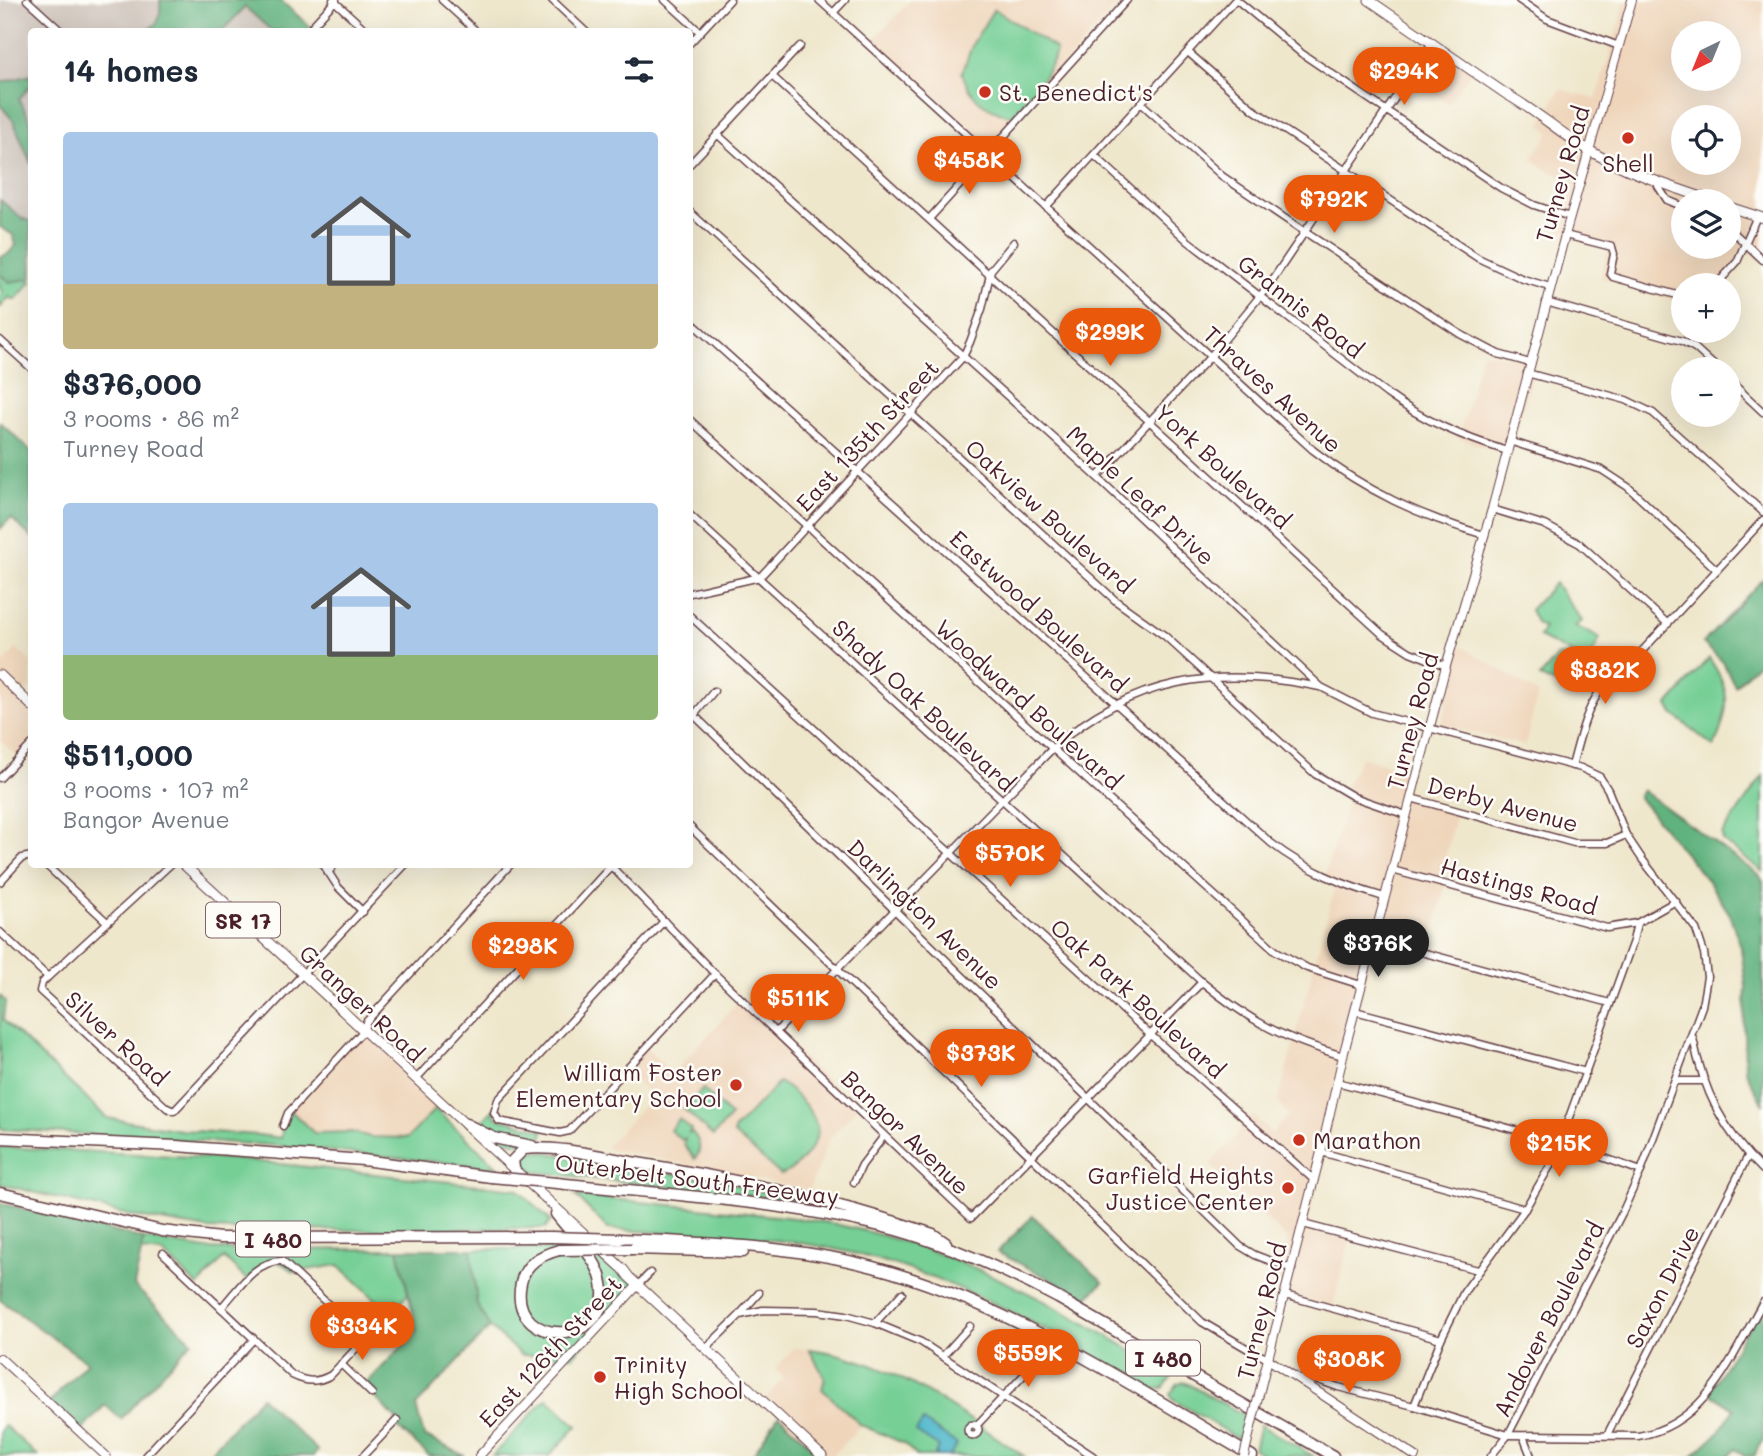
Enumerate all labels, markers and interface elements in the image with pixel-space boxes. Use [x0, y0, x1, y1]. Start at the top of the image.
north arrow [1671, 21, 1741, 91]
map controls [1671, 21, 1741, 427]
pin: $294K [1355, 48, 1453, 107]
text: 14 homes [63, 50, 199, 90]
icon: filters [620, 51, 658, 89]
text: $294K [1369, 55, 1439, 85]
place label: St. Benedict's [999, 77, 1153, 107]
marker: St. Benedict's [977, 84, 993, 100]
street label: Turney Road [1528, 102, 1596, 246]
button: locate [1671, 105, 1741, 175]
marker: Shell [1620, 130, 1636, 146]
pin: $458K [920, 136, 1018, 196]
text: $458K [933, 144, 1005, 174]
place label: Shell [1602, 148, 1654, 178]
pin: $792K [1285, 176, 1383, 235]
icon: home [298, 178, 424, 304]
text: $792K [1300, 183, 1368, 213]
button: layers [1671, 189, 1741, 259]
street label: Grannis Road [1232, 248, 1370, 364]
button: + [1671, 273, 1741, 343]
pin: $299K [1061, 308, 1159, 368]
text: $299K [1075, 316, 1145, 346]
street label: Thraves Avenue [1197, 319, 1349, 459]
street label: East 135th Street [789, 353, 945, 517]
button: − [1671, 357, 1741, 427]
text: $376,000 [63, 363, 201, 403]
street label: York Boulevard [1149, 397, 1297, 535]
text: 3 rooms · 86 m² [63, 403, 239, 433]
street label: Maple Leaf Drive [1061, 419, 1221, 571]
street label: Oakview Boulevard [960, 432, 1140, 600]
text: Turney Road [63, 433, 204, 463]
street label: Eastwood Boulevard [944, 523, 1134, 699]
icon: home [298, 549, 424, 675]
street label: Shady Oak Boulevard [826, 612, 1022, 798]
street label: Woodward Boulevard [929, 612, 1129, 796]
pin: $382K [1556, 646, 1654, 706]
street label: Turney Road [1379, 649, 1445, 793]
text: $382K [1570, 654, 1640, 684]
text: $511,000 [63, 734, 193, 774]
street label: Derby Avenue [1424, 769, 1582, 839]
text: 3 rooms · 107 m² [63, 774, 249, 804]
text: Bangor Avenue [63, 804, 230, 834]
pin: $570K [961, 830, 1059, 889]
street label: Darlington Avenue [841, 832, 1009, 996]
text: $570K [975, 837, 1045, 867]
street label: Hastings Road [1437, 851, 1601, 921]
road number: SR 17 [206, 902, 280, 937]
street label: Oak Park Boulevard [1044, 912, 1232, 1084]
pin: $376K [1329, 920, 1427, 979]
pin: $298K [474, 922, 572, 982]
text: $376K [1343, 927, 1413, 957]
text: $298K [488, 930, 558, 960]
street label: Granger Road [293, 938, 431, 1068]
pin: $511K [749, 974, 847, 1034]
text: $511K [766, 982, 830, 1012]
street label: Silver Road [59, 984, 175, 1092]
pin: $373K [932, 1030, 1030, 1089]
text: $373K [946, 1037, 1016, 1067]
place label: William Foster Elementary School [516, 1057, 722, 1113]
street label: Bangor Avenue [836, 1063, 976, 1201]
marker: William Foster Elementary School [728, 1077, 744, 1093]
pin: $215K [1510, 1120, 1608, 1179]
place label: Marathon [1313, 1125, 1421, 1155]
text: $215K [1526, 1127, 1592, 1157]
marker: Marathon [1291, 1132, 1307, 1148]
street label: Outerbelt South Freeway [553, 1147, 841, 1211]
place label: Garfield Heights Justice Center [1088, 1160, 1274, 1216]
marker: Garfield Heights Justice Center [1280, 1180, 1296, 1196]
street label: Andover Boulevard [1486, 1216, 1610, 1422]
street label: Saxon Drive [1618, 1221, 1706, 1353]
road number: I 480 [236, 1222, 310, 1256]
street label: Turney Road [1229, 1239, 1293, 1383]
street label: East 126th Street [472, 1269, 628, 1433]
pin: $334K [313, 1302, 411, 1362]
text: $334K [326, 1310, 398, 1340]
pin: $559K [979, 1330, 1077, 1389]
pin: $308K [1300, 1336, 1398, 1395]
text: $559K [993, 1337, 1063, 1367]
road number: I 480 [1126, 1340, 1200, 1376]
text: $308K [1313, 1343, 1385, 1373]
place label: Trinity High School [614, 1349, 744, 1405]
marker: Trinity High School [592, 1369, 608, 1385]

